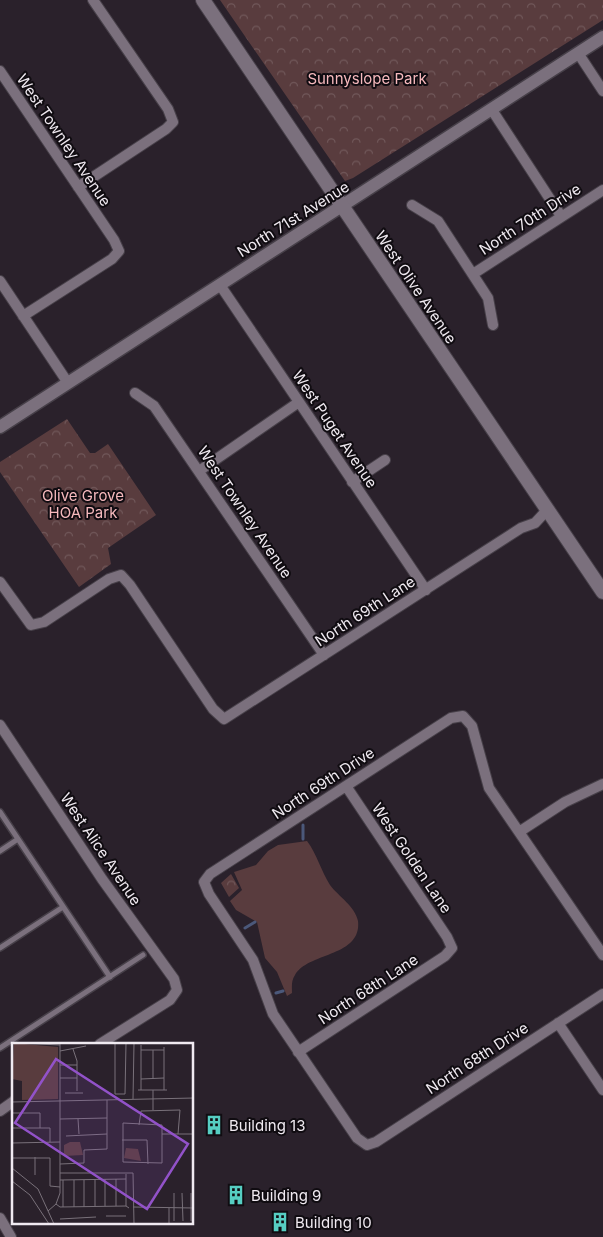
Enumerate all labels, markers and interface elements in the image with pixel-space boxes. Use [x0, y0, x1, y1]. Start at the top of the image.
park label: Sunnyslope Park [307, 69, 427, 88]
street label: West Townley Avenue [13, 70, 115, 210]
street label: North 71st Avenue [233, 177, 353, 261]
street label: North 70th Drive [476, 179, 584, 259]
street label: West Olive Avenue [371, 227, 461, 347]
street label: West Puget Avenue [289, 366, 381, 492]
street label: West Townley Avenue [194, 442, 296, 582]
park label: Olive Grove HOA Park [42, 486, 124, 522]
street label: North 69th Lane [311, 572, 419, 650]
street label: North 69th Drive [268, 743, 378, 823]
street label: West Alice Avenue [56, 789, 146, 909]
street label: West Golden Lane [368, 799, 456, 917]
street label: North 68th Lane [314, 950, 422, 1028]
street label: North 68th Drive [422, 1018, 532, 1098]
inset map [12, 1043, 194, 1224]
building icon: Building 13 [203, 1114, 225, 1136]
place label: Building 13 [229, 1116, 305, 1135]
building icon: Building 9 [225, 1184, 247, 1206]
place label: Building 9 [251, 1186, 321, 1205]
building icon: Building 10 [269, 1211, 291, 1233]
place label: Building 10 [295, 1213, 372, 1232]

